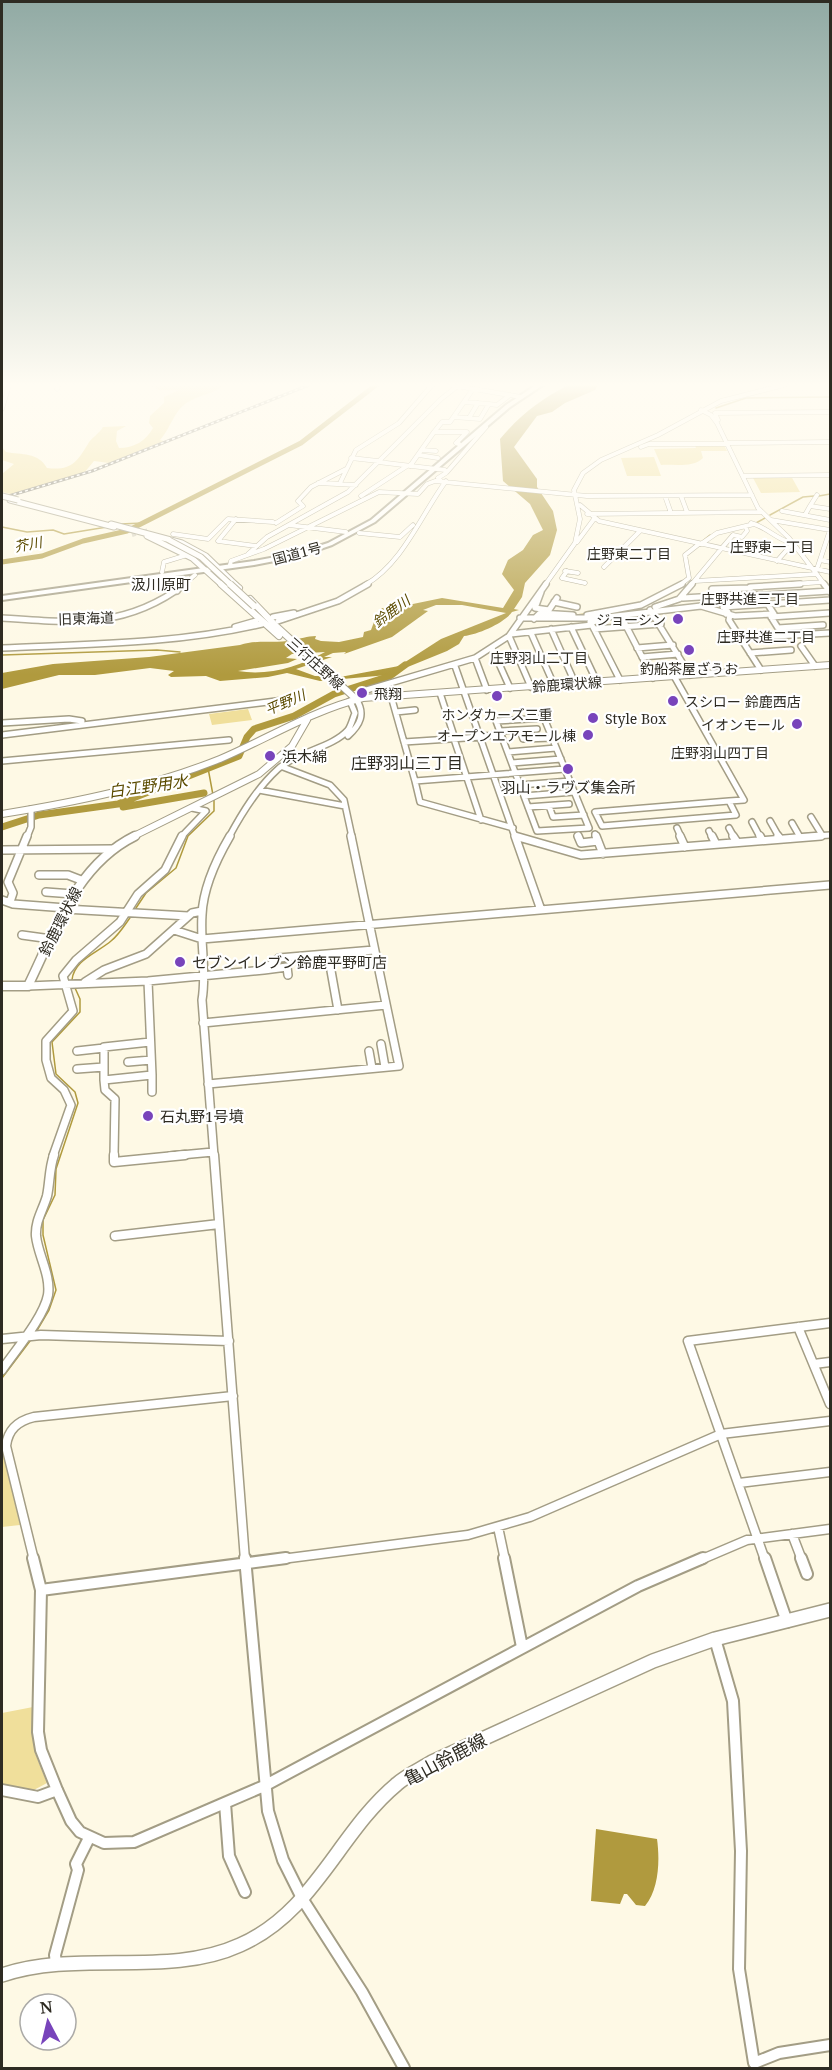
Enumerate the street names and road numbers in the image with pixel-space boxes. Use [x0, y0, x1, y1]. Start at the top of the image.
street label: 国道1号 [270, 537, 324, 569]
street label: 旧東海道 [58, 608, 114, 628]
street label: 三行庄野線 [284, 633, 348, 693]
street label: 鈴鹿環状線 [531, 672, 603, 696]
street label: 鈴鹿環状線 [34, 883, 86, 959]
street label: 亀山鈴鹿線 [400, 1727, 490, 1791]

